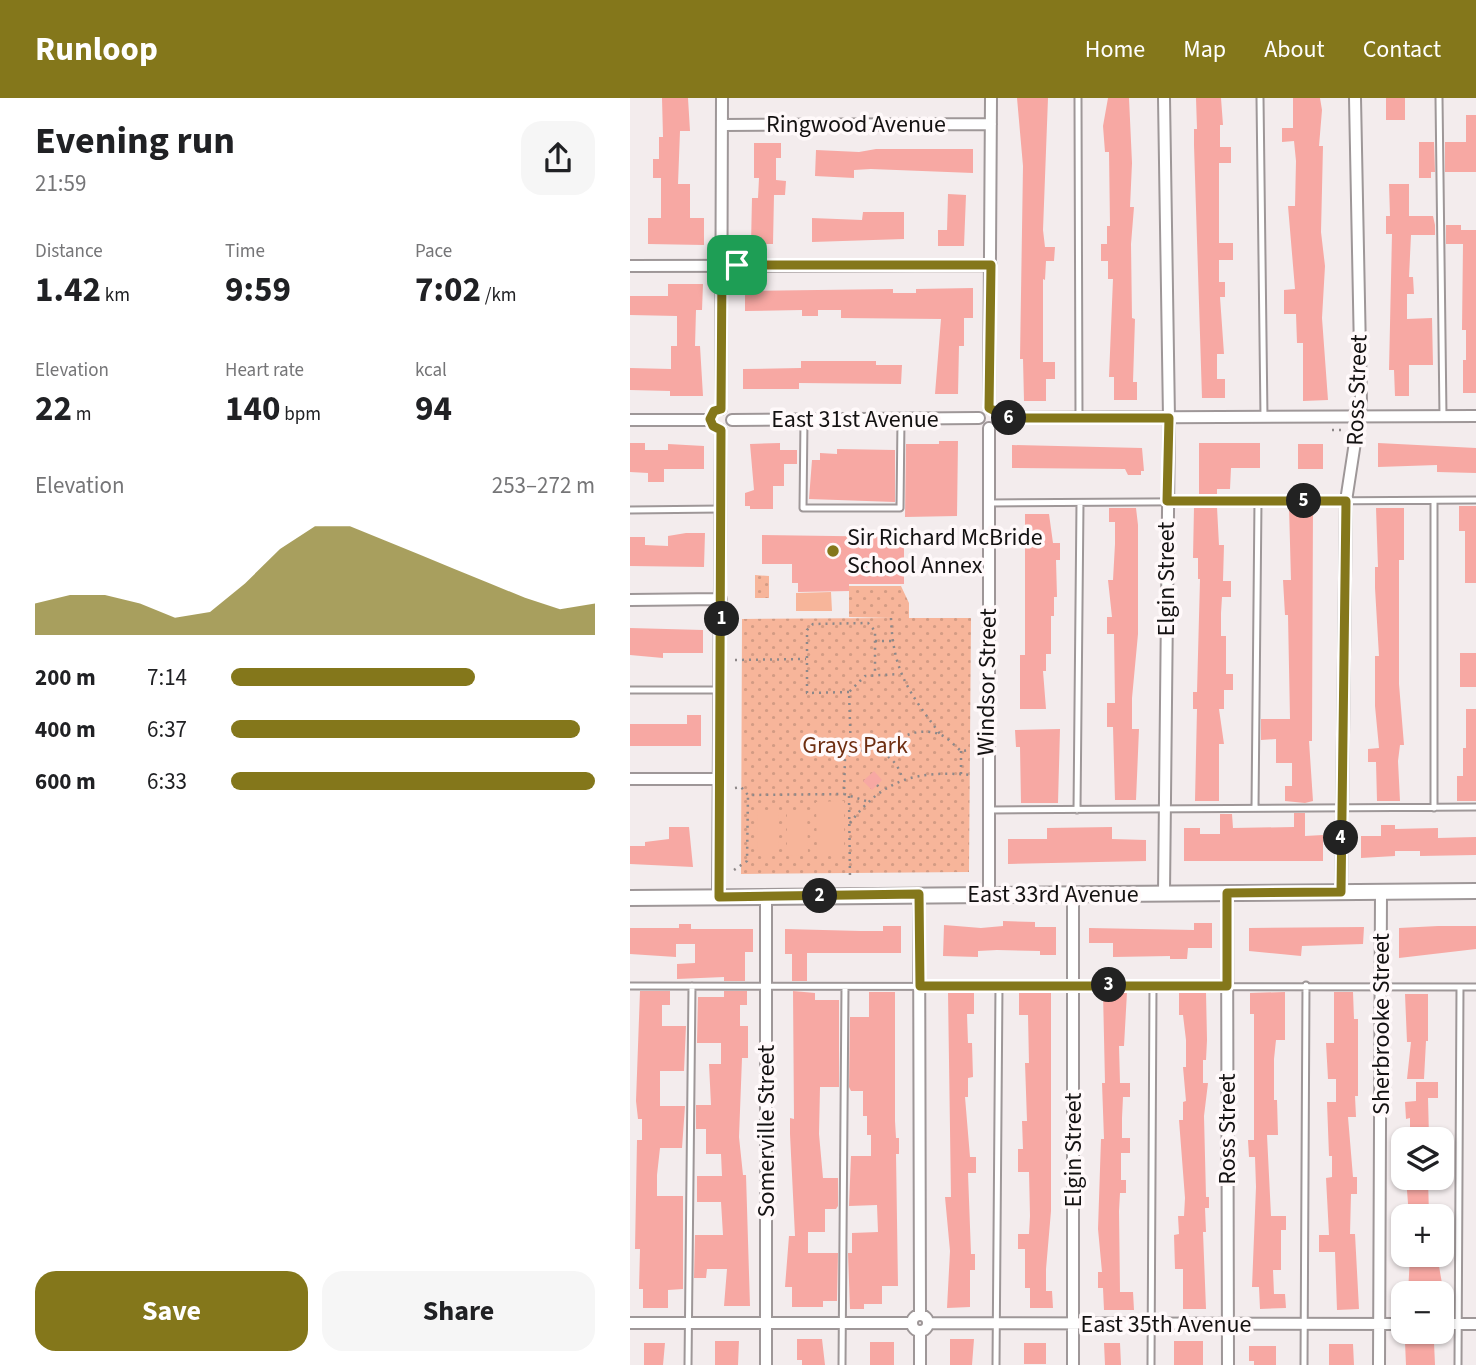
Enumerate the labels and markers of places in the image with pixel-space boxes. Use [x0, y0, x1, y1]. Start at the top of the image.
pin [707, 235, 767, 295]
pin: 6 [992, 400, 1026, 436]
pin: 5 [1286, 484, 1322, 518]
place label: Sir Richard McBride School Annex [847, 520, 1043, 583]
marker: Sir Richard McBride School Annex [825, 543, 841, 559]
pin: 1 [704, 602, 740, 636]
pin: 4 [1324, 820, 1358, 856]
pin: 2 [802, 878, 838, 914]
pin: 3 [1092, 968, 1126, 1002]

